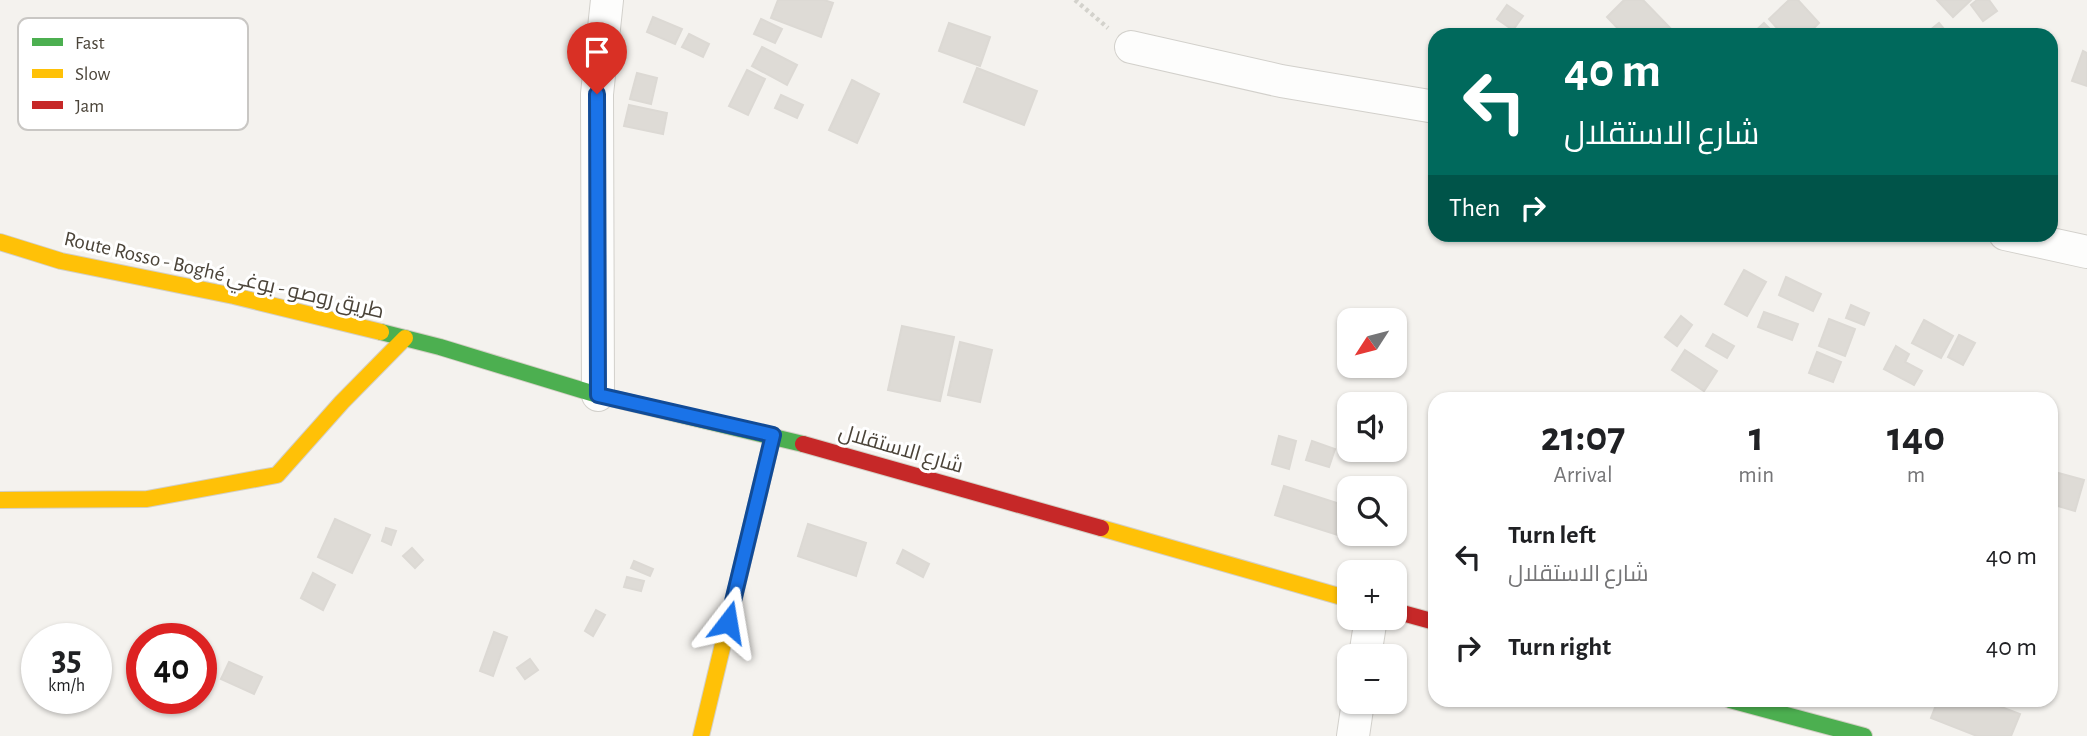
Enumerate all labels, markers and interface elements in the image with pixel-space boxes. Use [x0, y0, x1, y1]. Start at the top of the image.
legend [18, 18, 248, 130]
pin [567, 22, 627, 94]
icon: arrive [578, 33, 616, 71]
text: Fast [75, 34, 105, 53]
text: 40 m [1564, 47, 1661, 96]
icon: left [1449, 56, 1540, 147]
text: Slow [75, 65, 111, 84]
text: Jam [75, 97, 104, 116]
text: شارع الاستقلال [1564, 118, 1760, 150]
icon: right [1514, 189, 1552, 227]
text: Then [1449, 195, 1500, 221]
street label: Route Rosso - Boghé طريق روصو - بوغي [61, 228, 386, 327]
north arrow [1337, 308, 1407, 378]
map controls [1337, 308, 1407, 714]
button: sound [1337, 392, 1407, 462]
text: 21:07 [1541, 416, 1625, 458]
text: 1 [1749, 416, 1764, 458]
text: 140 [1887, 416, 1945, 458]
street label: شارع الاستقلال [836, 421, 966, 480]
text: Arrival [1554, 464, 1613, 487]
text: min [1738, 464, 1774, 487]
text: m [1907, 464, 1925, 487]
button: search [1337, 476, 1407, 546]
text: Turn left [1508, 522, 1596, 548]
icon: left [1449, 538, 1487, 576]
text: 40 m [1986, 543, 2037, 569]
button: + [1337, 560, 1407, 630]
text: شارع الاستقلال [1508, 563, 1649, 586]
position arrow [691, 585, 765, 659]
speed limit sign: 40 [126, 623, 217, 714]
icon: right [1449, 629, 1487, 667]
text: Turn right [1508, 634, 1611, 660]
text: 40 m [1986, 634, 2037, 660]
text: 35 [51, 642, 82, 677]
button: − [1337, 644, 1407, 714]
text: km/h [48, 677, 85, 695]

